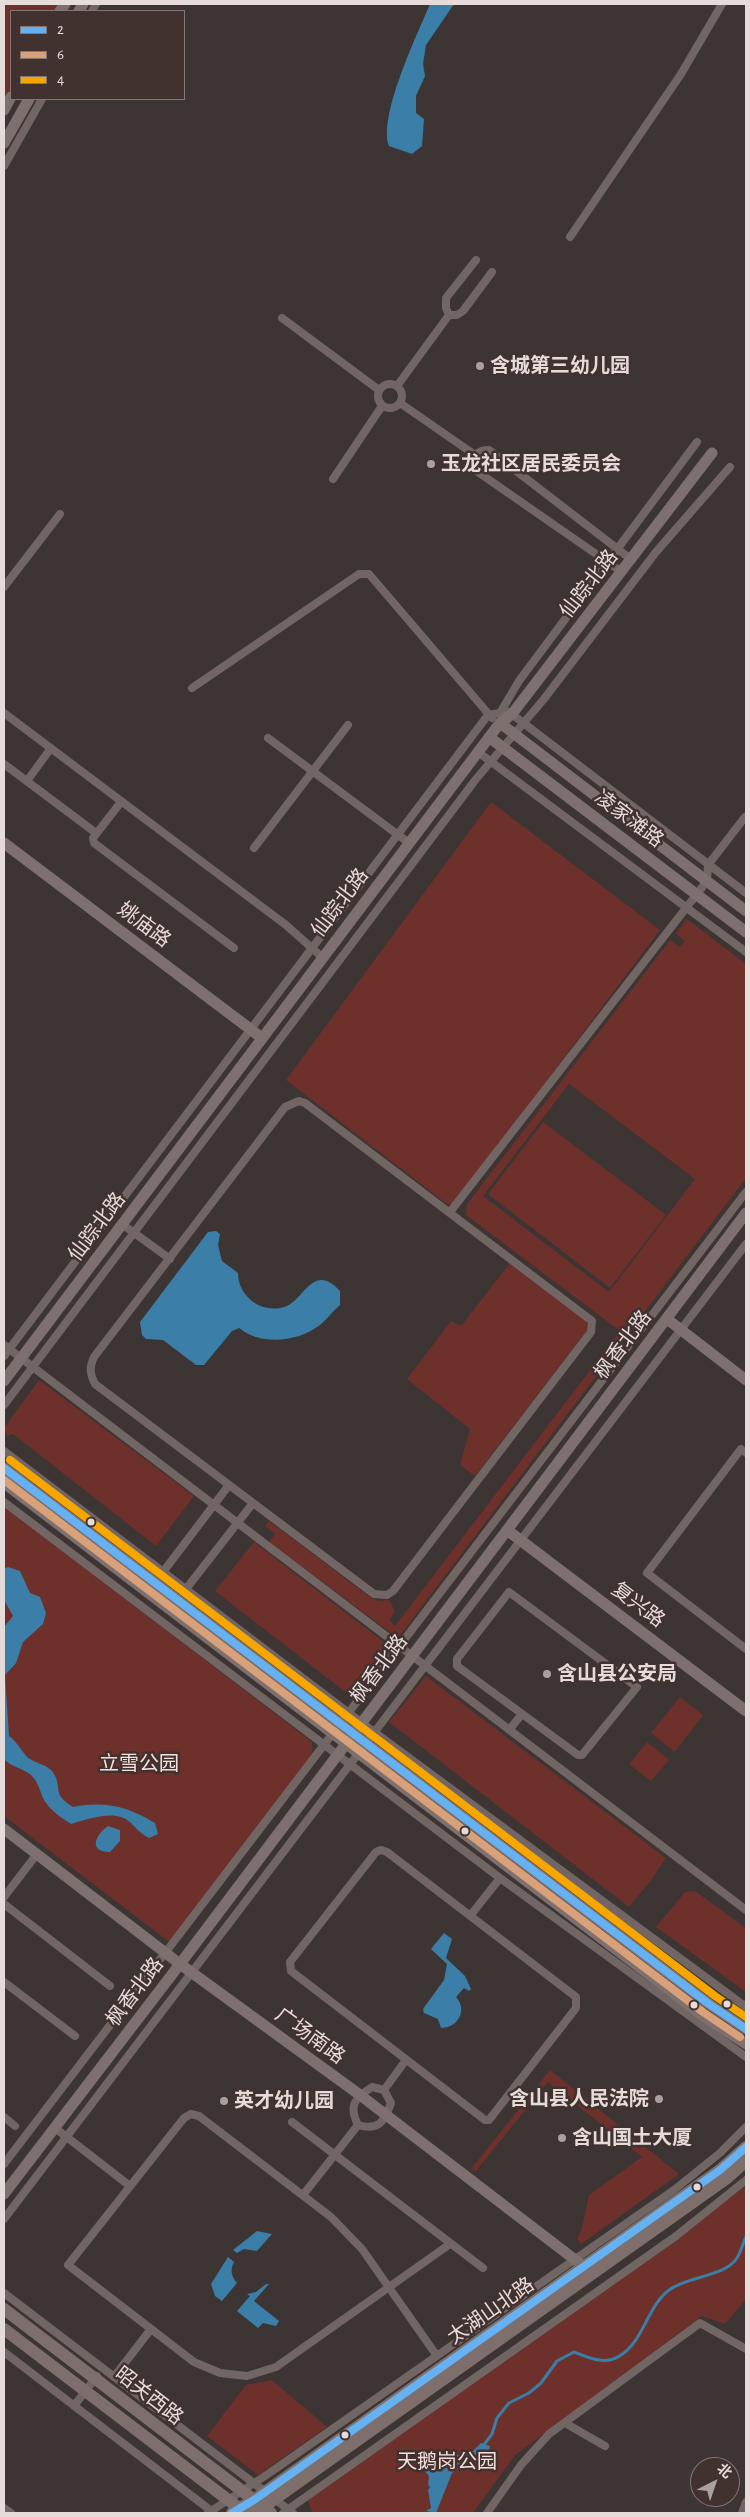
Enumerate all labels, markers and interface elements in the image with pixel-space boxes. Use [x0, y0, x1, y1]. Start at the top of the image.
legend [10, 10, 185, 100]
text: 2 [57, 22, 64, 37]
text: 6 [57, 47, 64, 62]
text: 4 [57, 72, 64, 87]
place label: 含城第三幼儿园 [490, 354, 630, 378]
marker: 含城第三幼儿园 [474, 360, 486, 372]
place label: 玉龙社区居民委员会 [441, 452, 621, 476]
marker: 玉龙社区居民委员会 [425, 458, 437, 470]
street label: 仙踪北路 [555, 545, 623, 623]
street label: 凌家滩路 [590, 785, 668, 853]
street label: 仙踪北路 [306, 864, 374, 942]
street label: 姚庙路 [113, 897, 175, 953]
street label: 仙踪北路 [63, 1188, 131, 1266]
street label: 枫香北路 [589, 1306, 657, 1384]
unlabelled marker [86, 1517, 96, 1527]
street label: 复兴路 [607, 1577, 669, 1633]
street label: 枫香北路 [345, 1630, 413, 1708]
place label: 含山县公安局 [557, 1662, 677, 1686]
marker: 含山县公安局 [541, 1668, 553, 1680]
park label: 立雪公园 [99, 1752, 179, 1776]
unlabelled marker [460, 1826, 470, 1836]
street label: 枫香北路 [101, 1953, 169, 2031]
unlabelled marker [722, 1999, 732, 2009]
unlabelled marker [689, 2000, 699, 2010]
street label: 广场南路 [271, 2003, 349, 2069]
place label: 含山县人民法院 [509, 2087, 649, 2111]
place label: 英才幼儿园 [234, 2089, 334, 2113]
marker: 含山县人民法院 [653, 2093, 665, 2105]
marker: 英才幼儿园 [218, 2095, 230, 2107]
place label: 含山国土大厦 [572, 2126, 692, 2150]
marker: 含山国土大厦 [556, 2132, 568, 2144]
unlabelled marker [692, 2182, 702, 2192]
street label: 太湖山北路 [443, 2272, 539, 2350]
street label: 昭关西路 [110, 2362, 188, 2430]
unlabelled marker [340, 2430, 350, 2440]
park label: 天鹅岗公园 [397, 2450, 497, 2474]
north arrow [690, 2457, 740, 2507]
text: 北 [714, 2462, 734, 2481]

